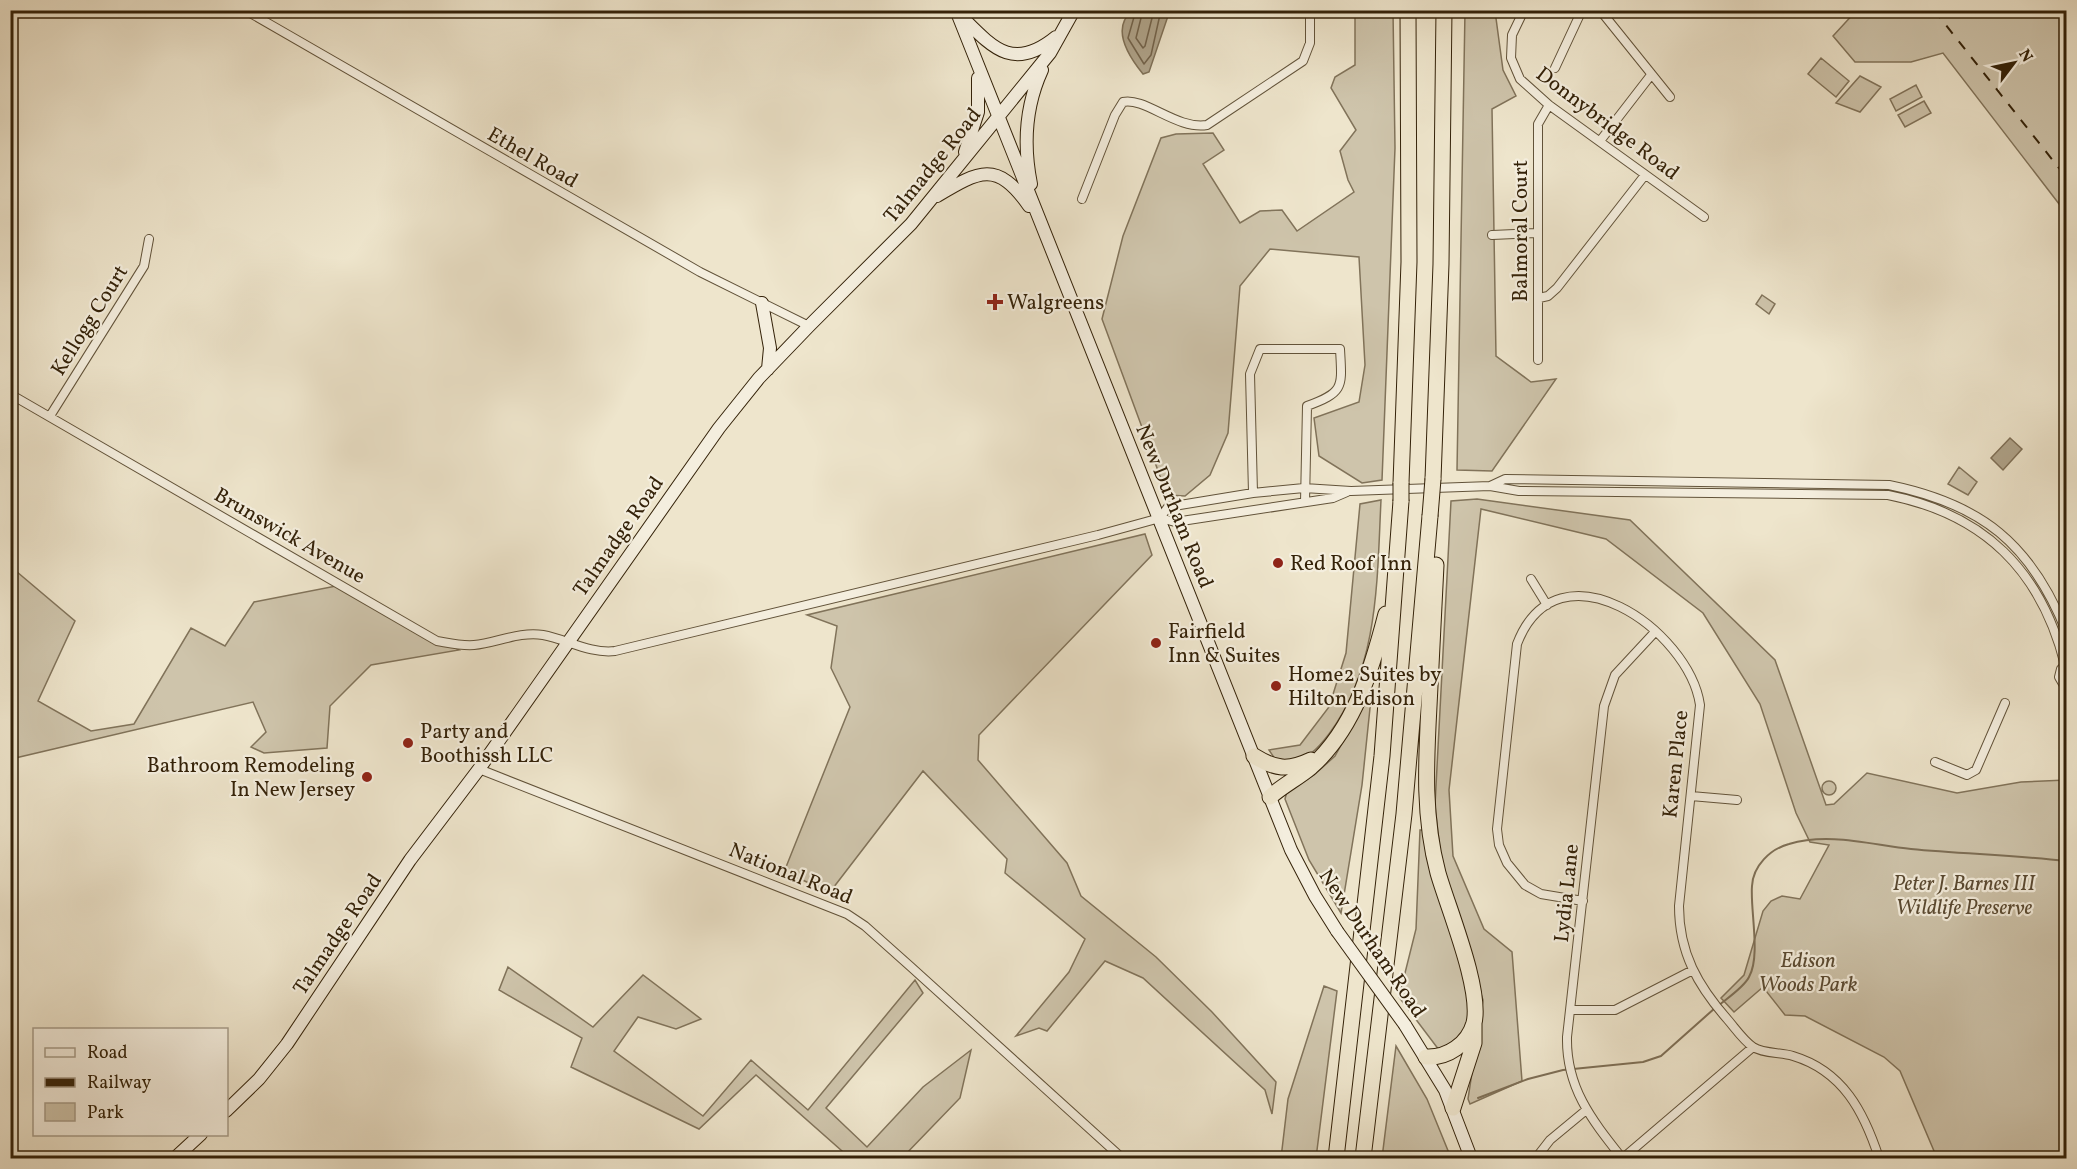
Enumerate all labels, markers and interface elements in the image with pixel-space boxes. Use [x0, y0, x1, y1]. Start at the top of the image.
north arrow [1984, 33, 2044, 93]
text: N [2013, 45, 2038, 67]
street label: Donnybridge Road [1529, 61, 1685, 188]
street label: Talmadge Road [878, 102, 989, 230]
street label: Ethel Road [482, 121, 583, 196]
street label: Balmoral Court [1507, 160, 1536, 302]
street label: Kellogg Court [45, 260, 136, 382]
place label: Walgreens [1007, 289, 1104, 318]
marker: Walgreens [988, 295, 1002, 309]
street label: New Durham Road [1128, 420, 1220, 593]
street label: Talmadge Road [567, 471, 672, 603]
street label: Brunswick Avenue [208, 481, 370, 592]
place label: Red Roof Inn [1290, 550, 1412, 579]
marker: Red Roof Inn [1271, 556, 1285, 570]
place label: Fairfield Inn & Suites [1168, 618, 1280, 671]
marker: Fairfield Inn & Suites [1149, 636, 1163, 650]
place label: Home2 Suites by Hilton Edison [1288, 661, 1442, 714]
marker: Home2 Suites by Hilton Edison [1269, 679, 1283, 693]
street label: Karen Place [1656, 709, 1697, 820]
place label: Party and Boothissh LLC [420, 718, 554, 771]
marker: Party and Boothissh LLC [401, 736, 415, 750]
place label: Bathroom Remodeling In New Jersey [147, 752, 356, 805]
marker: Bathroom Remodeling In New Jersey [360, 770, 374, 784]
street label: National Road [724, 836, 857, 912]
street label: Lydia Lane [1548, 842, 1587, 944]
street label: New Durham Road [1311, 863, 1433, 1024]
street label: Talmadge Road [287, 868, 390, 1001]
park label: Peter J. Barnes III Wildlife Preserve [1893, 870, 2036, 923]
park label: Edison Woods Park [1759, 947, 1858, 1000]
legend [33, 1028, 228, 1136]
text: Road [87, 1041, 128, 1066]
text: Railway [87, 1071, 151, 1096]
text: Park [87, 1101, 124, 1126]

